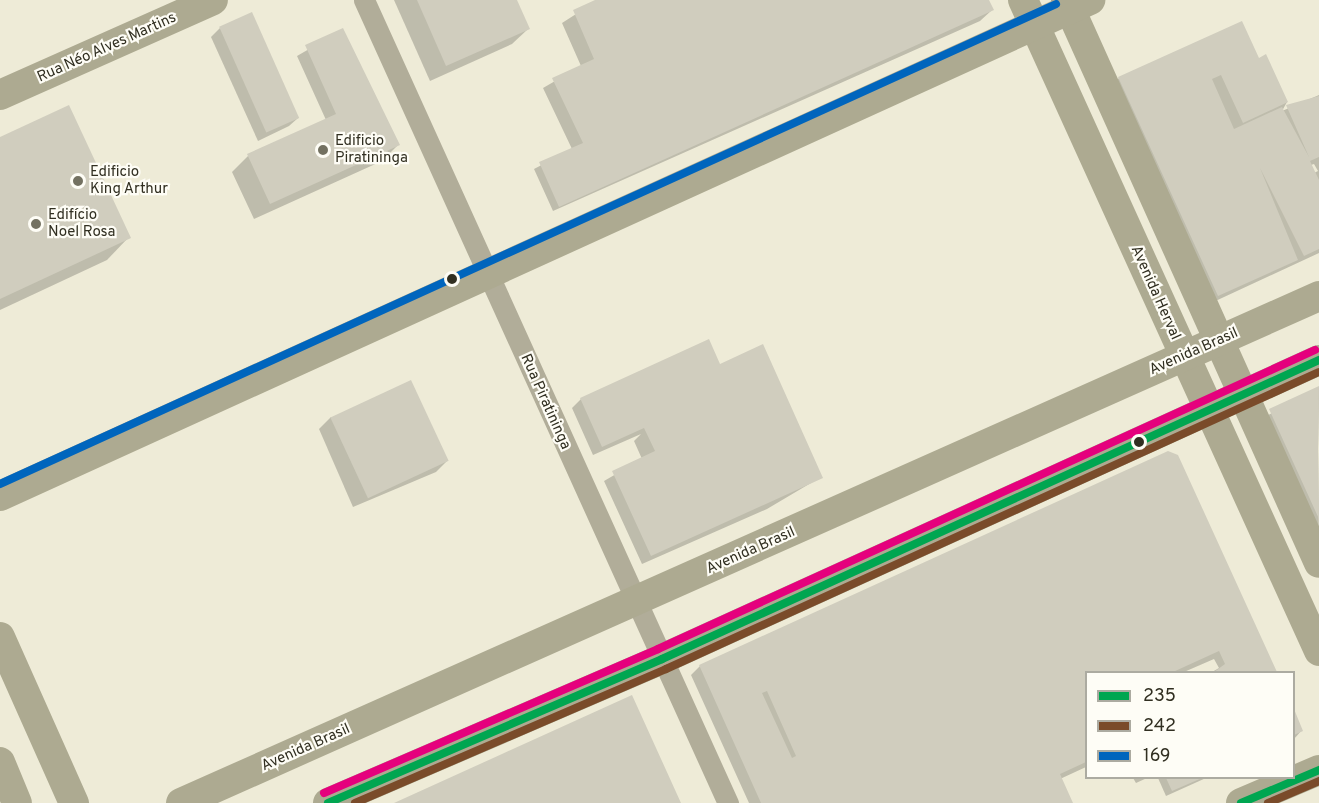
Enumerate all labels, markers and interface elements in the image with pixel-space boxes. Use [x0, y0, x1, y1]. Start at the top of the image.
street label: Rua Néo Alves Martins [34, 9, 180, 87]
place label: Edificio Piratininga [335, 132, 408, 167]
marker: Edificio Piratininga [316, 143, 330, 157]
place label: Edificio King Arthur [90, 163, 169, 198]
marker: Edificio King Arthur [71, 174, 85, 188]
place label: Edifício Noel Rosa [48, 206, 115, 241]
marker: Edifício Noel Rosa [29, 217, 43, 231]
street label: Avenida Herval [1126, 243, 1184, 343]
unlabelled marker [446, 273, 458, 285]
street label: Avenida Brasil [1147, 324, 1241, 380]
street label: Rua Piratininga [516, 351, 574, 453]
unlabelled marker [1133, 436, 1145, 448]
street label: Avenida Brasil [704, 523, 798, 579]
legend [1085, 671, 1295, 779]
text: 235 [1143, 685, 1176, 708]
text: 242 [1143, 715, 1176, 738]
street label: Avenida Brasil [259, 720, 353, 776]
text: 169 [1143, 745, 1171, 768]

